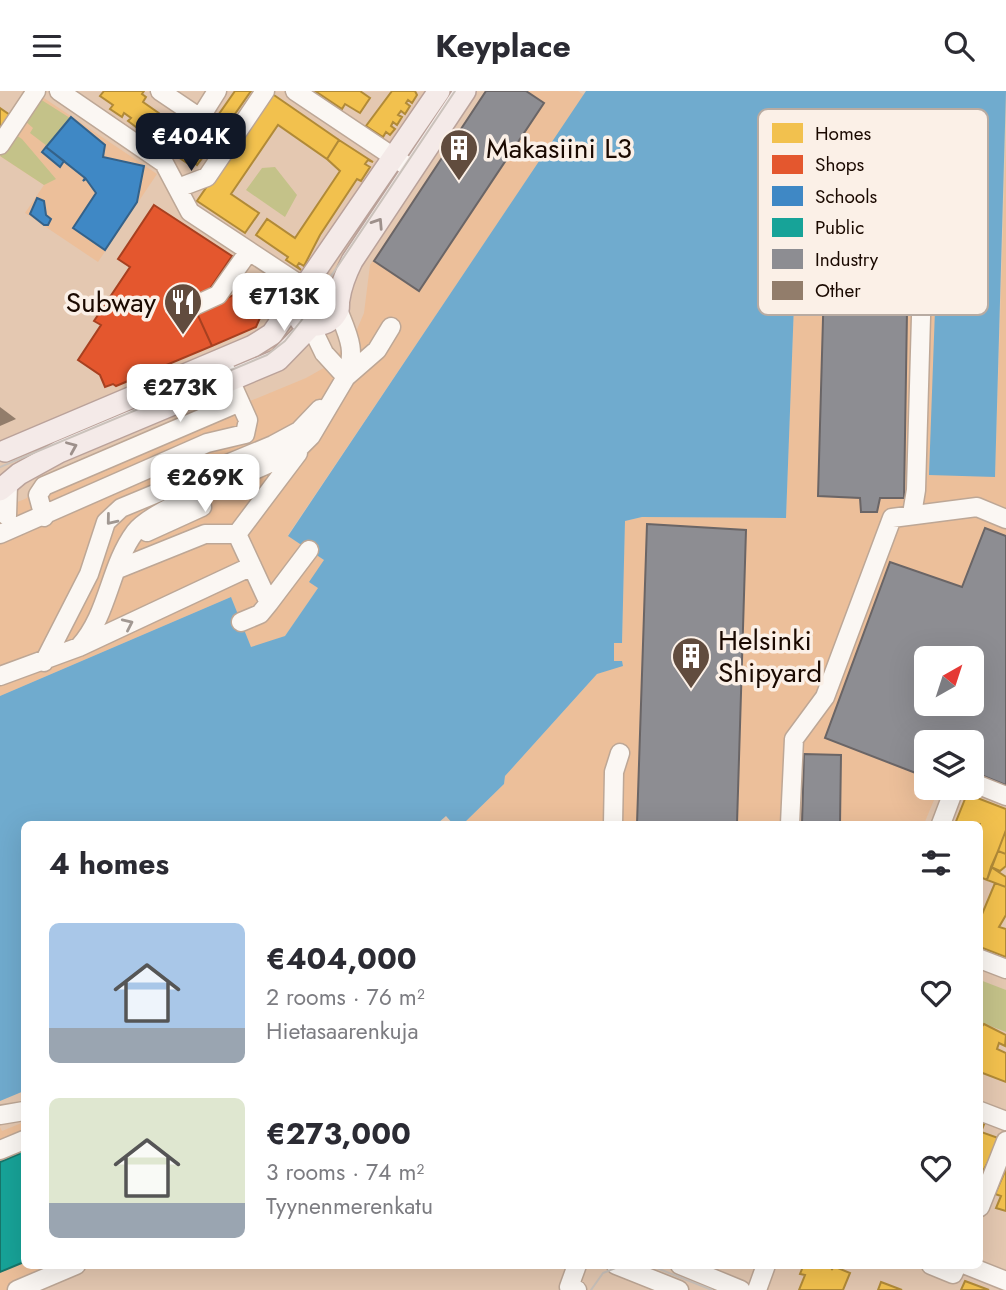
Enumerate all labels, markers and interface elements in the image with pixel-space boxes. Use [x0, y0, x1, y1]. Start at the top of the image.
text: Keyplace [435, 23, 571, 69]
icon: menu [28, 27, 66, 65]
icon: search [940, 27, 978, 65]
legend [758, 109, 988, 315]
pin: €404K [142, 113, 240, 173]
text: €404K [152, 119, 230, 153]
text: Homes [815, 120, 872, 147]
building icon: Makasiini L3 [438, 127, 480, 182]
place label: Makasiini L3 [486, 128, 632, 169]
text: Shops [815, 151, 865, 178]
text: Schools [815, 183, 878, 210]
text: Public [815, 214, 864, 241]
one-way arrow [369, 218, 382, 231]
text: Industry [815, 246, 879, 273]
pin: €713K [235, 273, 333, 333]
text: Other [815, 277, 861, 304]
text: €713K [248, 279, 320, 313]
restaurant icon: Subway [162, 281, 204, 336]
place label: Subway [66, 282, 157, 323]
pin: €273K [131, 365, 229, 424]
text: €273K [143, 370, 217, 404]
one-way arrow [64, 441, 77, 455]
pin: €269K [156, 455, 254, 514]
text: €269K [166, 460, 244, 494]
one-way arrow [107, 512, 120, 525]
one-way arrow [121, 618, 133, 632]
place label: Helsinki Shipyard [718, 620, 822, 693]
building icon: Helsinki Shipyard [670, 635, 712, 690]
north arrow [914, 646, 984, 716]
map controls [914, 646, 984, 800]
button: layers [914, 730, 984, 800]
text: 4 homes [49, 842, 169, 885]
icon: filters [917, 844, 955, 882]
text: €404,000 [266, 937, 417, 980]
icon: home [105, 951, 189, 1035]
icon: heart [917, 974, 955, 1012]
text: 2 rooms · 76 m² [266, 980, 425, 1014]
text: Hietasaarenkuja [266, 1014, 419, 1048]
text: €273,000 [266, 1112, 411, 1155]
icon: home [105, 1126, 189, 1210]
icon: heart [917, 1149, 955, 1187]
text: 3 rooms · 74 m² [266, 1155, 424, 1189]
text: Tyynenmerenkatu [266, 1189, 433, 1223]

